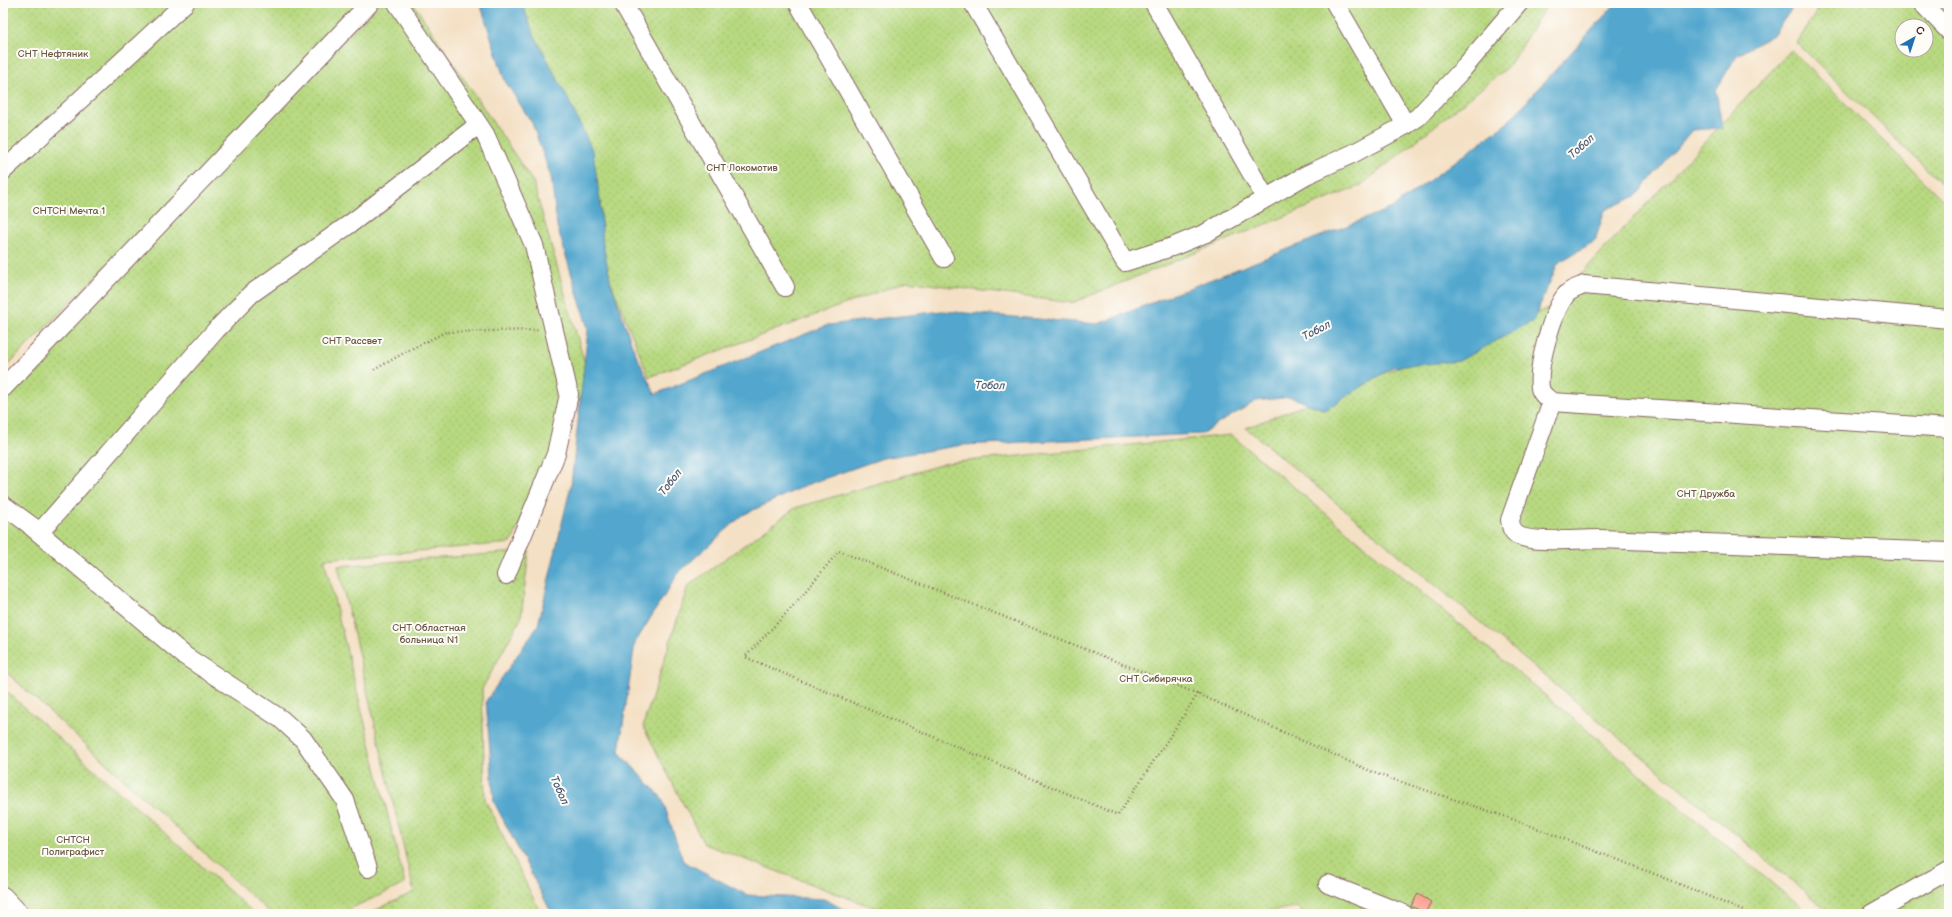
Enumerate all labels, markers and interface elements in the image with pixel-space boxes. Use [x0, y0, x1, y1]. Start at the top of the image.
north arrow [1894, 18, 1934, 58]
text: С [1913, 23, 1927, 38]
park label: СНТ Нефтяник [18, 48, 89, 60]
water label: Тобол [1566, 131, 1598, 161]
park label: СНТ Локомотив [706, 162, 779, 174]
park label: СНТСН Мечта 1 [33, 205, 105, 217]
water label: Тобол [1300, 317, 1333, 343]
park label: СНТ Рассвет [322, 335, 382, 347]
water label: Тобол [975, 379, 1006, 392]
water label: Тобол [656, 466, 685, 498]
park label: СНТ Дружба [1677, 488, 1735, 500]
park label: СНТ Областная больница N1 [392, 622, 466, 646]
park label: СНТ Сибирячка [1119, 673, 1193, 685]
water label: Тобол [547, 774, 572, 807]
park label: СНТСН Полиграфист [42, 834, 105, 858]

